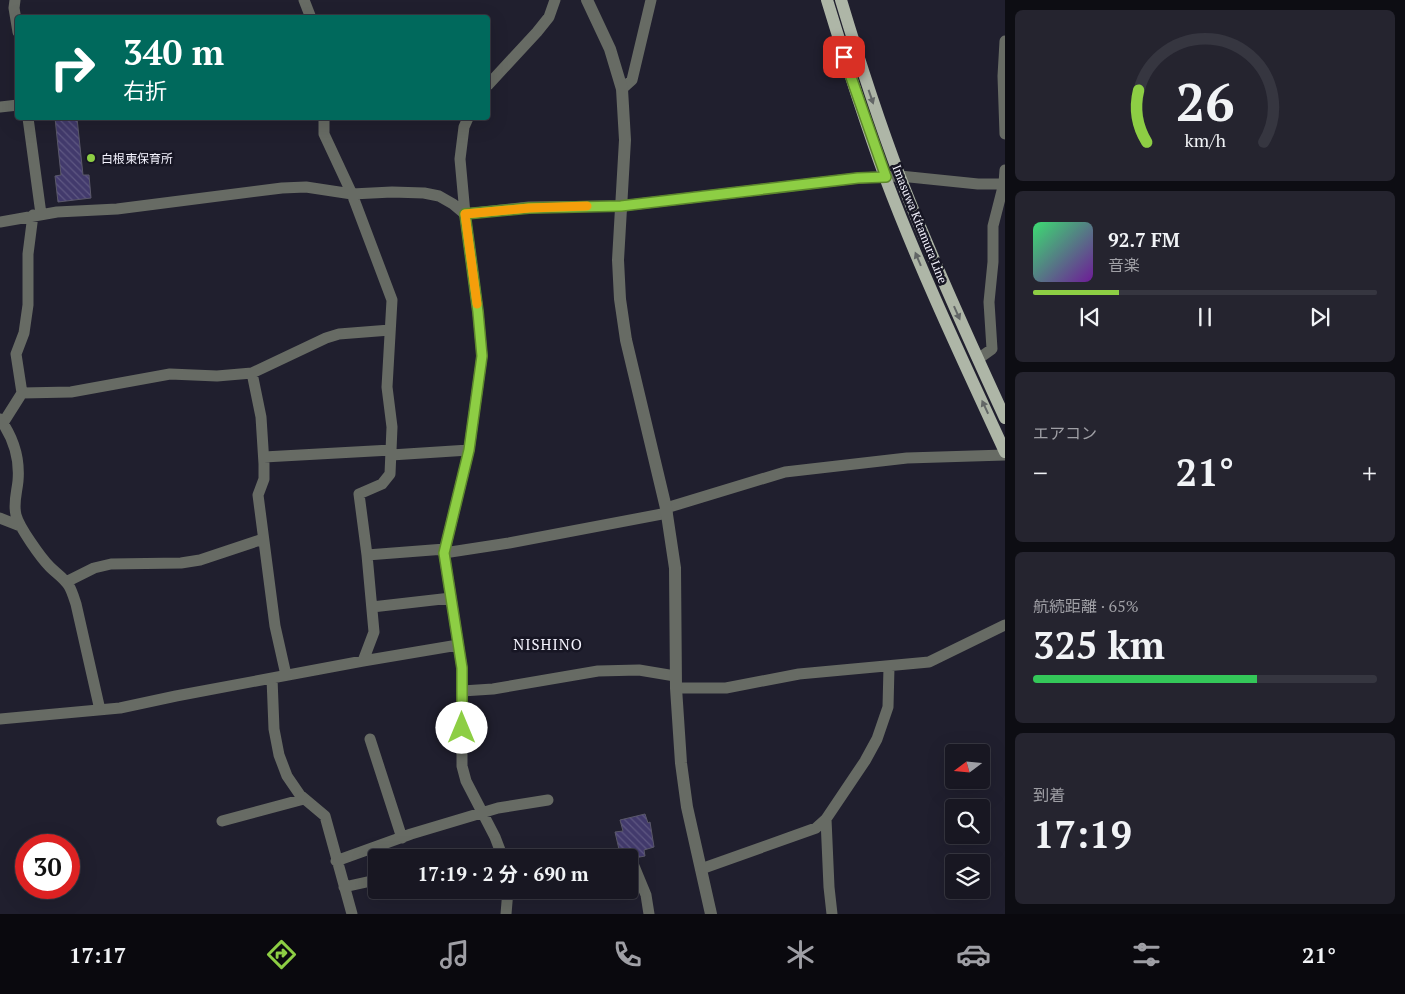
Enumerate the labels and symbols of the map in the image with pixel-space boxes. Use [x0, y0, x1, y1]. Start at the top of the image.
pin [823, 36, 865, 78]
one-way arrow [868, 89, 876, 104]
place label: 白根東保育所 [101, 151, 173, 166]
marker: 白根東保育所 [85, 152, 97, 164]
street label: Imasuwa Kitamura Line [889, 163, 951, 285]
one-way arrow [914, 252, 922, 266]
one-way arrow [953, 306, 961, 320]
one-way arrow [980, 400, 989, 415]
district label: NISHINO [513, 634, 583, 654]
position arrow [435, 701, 487, 753]
north arrow [945, 744, 990, 789]
speed limit sign: 30 [15, 834, 80, 899]

